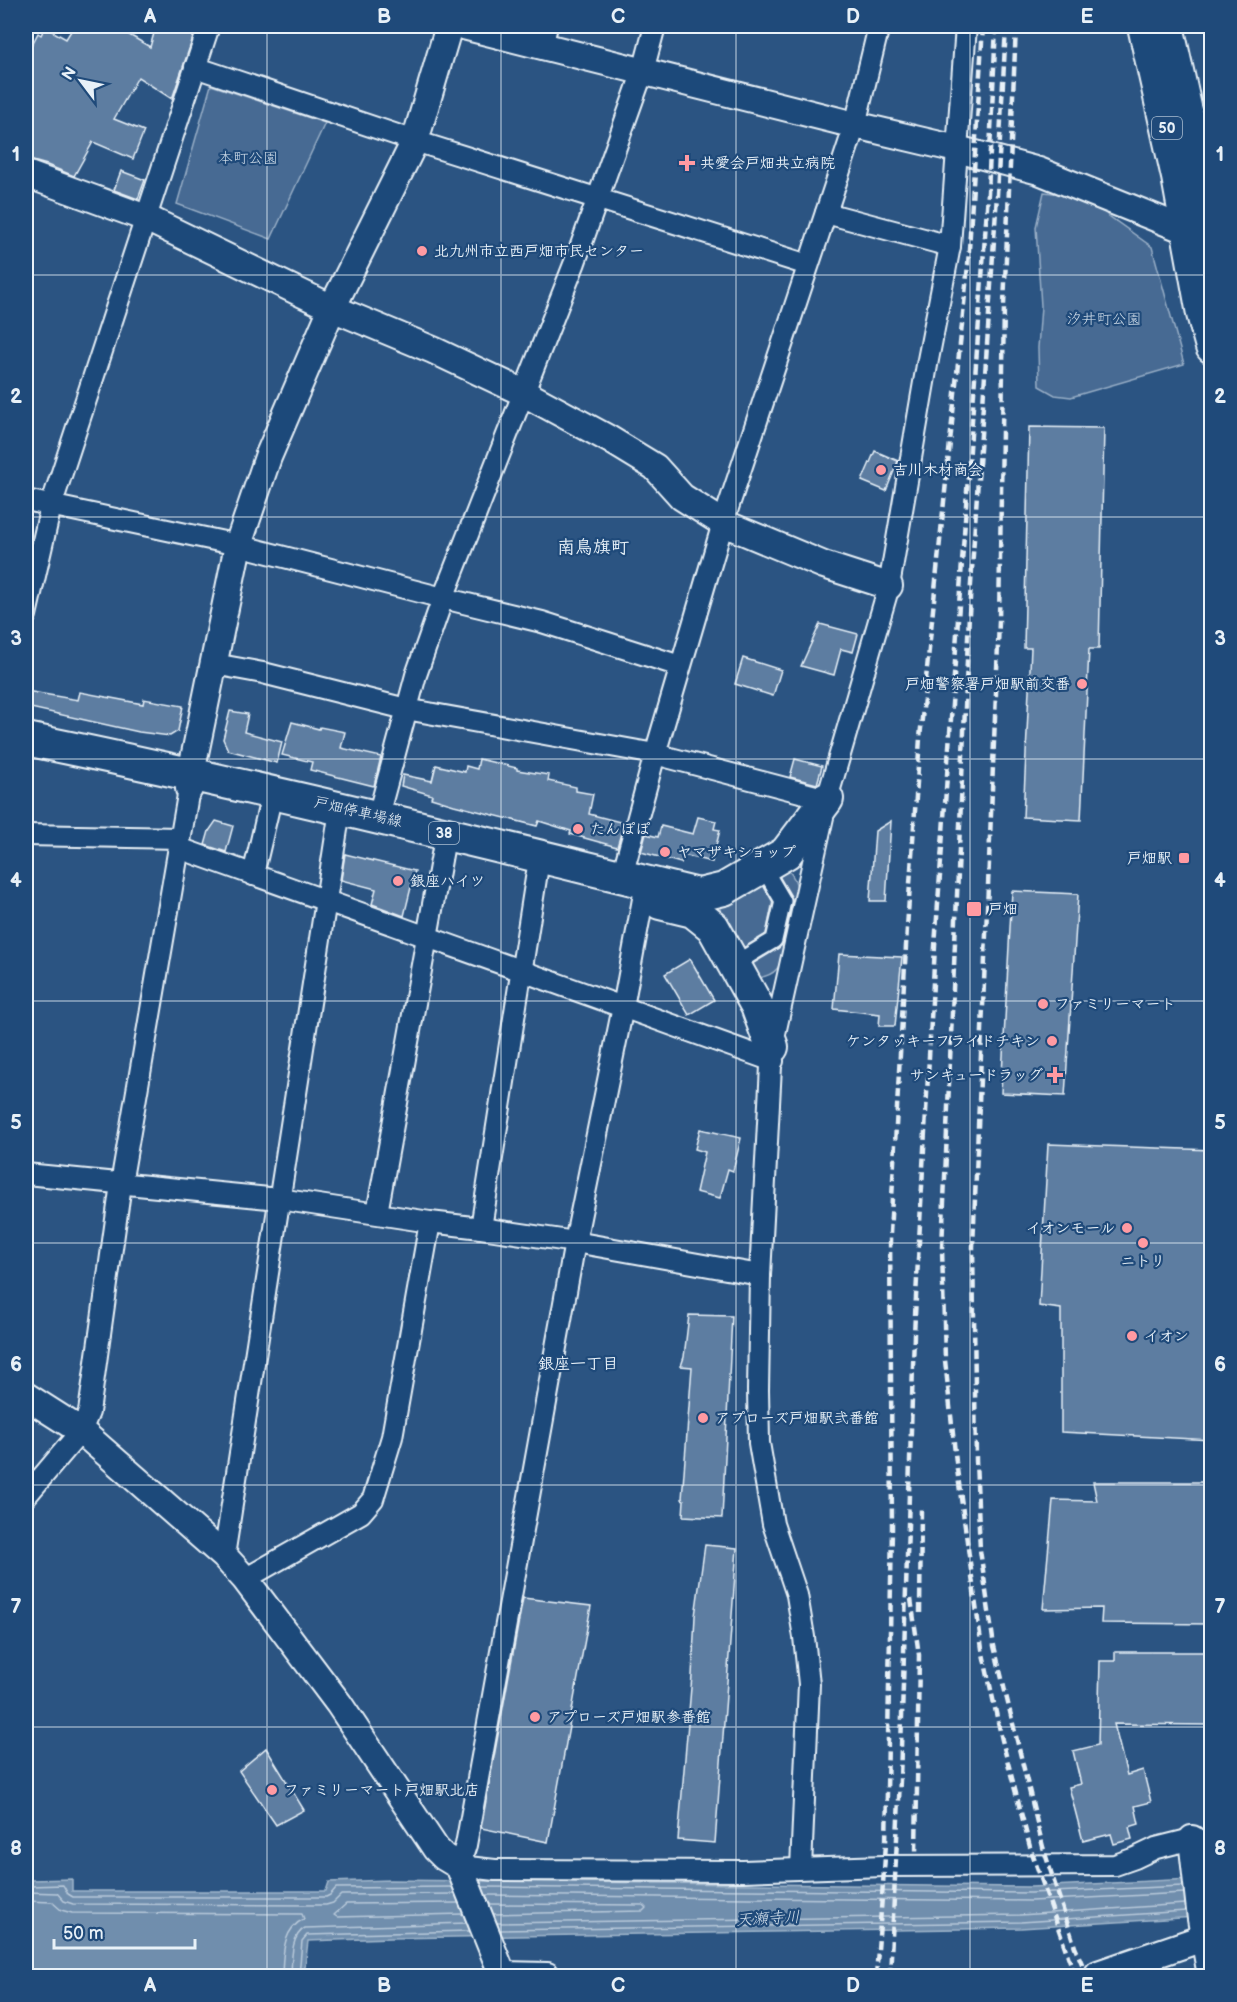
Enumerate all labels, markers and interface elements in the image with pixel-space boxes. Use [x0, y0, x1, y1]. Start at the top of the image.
text: A [143, 5, 157, 29]
text: B [377, 5, 391, 29]
text: C [611, 5, 625, 29]
text: D [846, 5, 860, 29]
text: E [1081, 5, 1094, 29]
north arrow [51, 51, 111, 111]
text: N [58, 64, 81, 84]
road number: 50 [1152, 117, 1182, 139]
text: 1 [12, 143, 20, 167]
text: 1 [1216, 143, 1224, 167]
park label: 本町公園 [218, 149, 278, 168]
marker: 共愛会戸畑共立病院 [678, 154, 696, 172]
place label: 共愛会戸畑共立病院 [700, 154, 835, 173]
place label: 北九州市立西戸畑市民センター [434, 242, 644, 261]
marker: 北九州市立西戸畑市民センター [415, 244, 429, 258]
park label: 汐井町公園 [1066, 310, 1142, 329]
text: 2 [10, 385, 22, 409]
text: 2 [1214, 385, 1226, 409]
place label: 吉川木材商会 [893, 461, 983, 480]
marker: 吉川木材商会 [874, 463, 888, 477]
district label: 南鳥旗町 [557, 537, 629, 558]
text: 3 [10, 627, 22, 651]
text: 3 [1214, 627, 1226, 651]
place label: 戸畑警察署戸畑駅前交番 [905, 675, 1070, 694]
marker: 戸畑警察署戸畑駅前交番 [1075, 677, 1089, 691]
street label: 戸畑停車場線 [312, 793, 404, 831]
place label: たんぽぽ [590, 820, 650, 839]
road number: 38 [429, 822, 459, 844]
marker: たんぽぽ [571, 822, 585, 836]
place label: ヤマザキショップ [677, 843, 796, 862]
marker: ヤマザキショップ [658, 845, 672, 859]
place label: 戸畑駅 [1127, 849, 1172, 868]
marker: 戸畑駅 [1177, 851, 1191, 865]
text: 4 [10, 869, 22, 893]
text: 4 [1214, 869, 1226, 893]
place label: 銀座ハイツ [410, 872, 485, 891]
marker: 銀座ハイツ [391, 874, 405, 888]
marker: 戸畑 [965, 900, 983, 918]
place label: 戸畑 [988, 900, 1018, 919]
place label: ファミリーマート [1055, 995, 1176, 1014]
marker: ファミリーマート [1036, 997, 1050, 1011]
place label: ケンタッキーフライドチキン [846, 1032, 1040, 1051]
marker: ケンタッキーフライドチキン [1045, 1034, 1059, 1048]
place label: サンキュードラッグ [910, 1066, 1043, 1085]
marker: サンキュードラッグ [1048, 1068, 1062, 1082]
text: 5 [10, 1111, 22, 1135]
text: 5 [1214, 1111, 1226, 1135]
place label: イオンモール [1026, 1219, 1115, 1238]
marker: イオンモール [1120, 1221, 1134, 1235]
marker: ニトリ [1136, 1236, 1150, 1250]
place label: ニトリ [1120, 1252, 1166, 1271]
place label: イオン [1144, 1327, 1189, 1346]
marker: イオン [1125, 1329, 1139, 1343]
text: 6 [10, 1353, 22, 1377]
text: 6 [1214, 1353, 1226, 1377]
district label: 銀座一丁目 [538, 1355, 618, 1374]
place label: アプローズ戸畑駅弐番館 [715, 1409, 879, 1428]
marker: アプローズ戸畑駅弐番館 [696, 1411, 710, 1425]
text: 7 [10, 1595, 22, 1619]
text: 7 [1214, 1595, 1226, 1619]
place label: アプローズ戸畑駅参番館 [547, 1708, 711, 1727]
marker: アプローズ戸畑駅参番館 [528, 1710, 542, 1724]
place label: ファミリーマート戸畑駅北店 [284, 1781, 480, 1800]
marker: ファミリーマート戸畑駅北店 [265, 1783, 279, 1797]
text: 8 [10, 1837, 22, 1861]
text: 8 [1214, 1837, 1226, 1861]
water label: 天瀬寺川 [736, 1908, 800, 1930]
scale bar [54, 1912, 195, 1950]
text: 50 m [63, 1923, 104, 1944]
text: A [143, 1974, 157, 1998]
text: B [377, 1974, 391, 1998]
text: C [611, 1974, 625, 1998]
text: D [846, 1974, 860, 1998]
text: E [1081, 1974, 1094, 1998]

